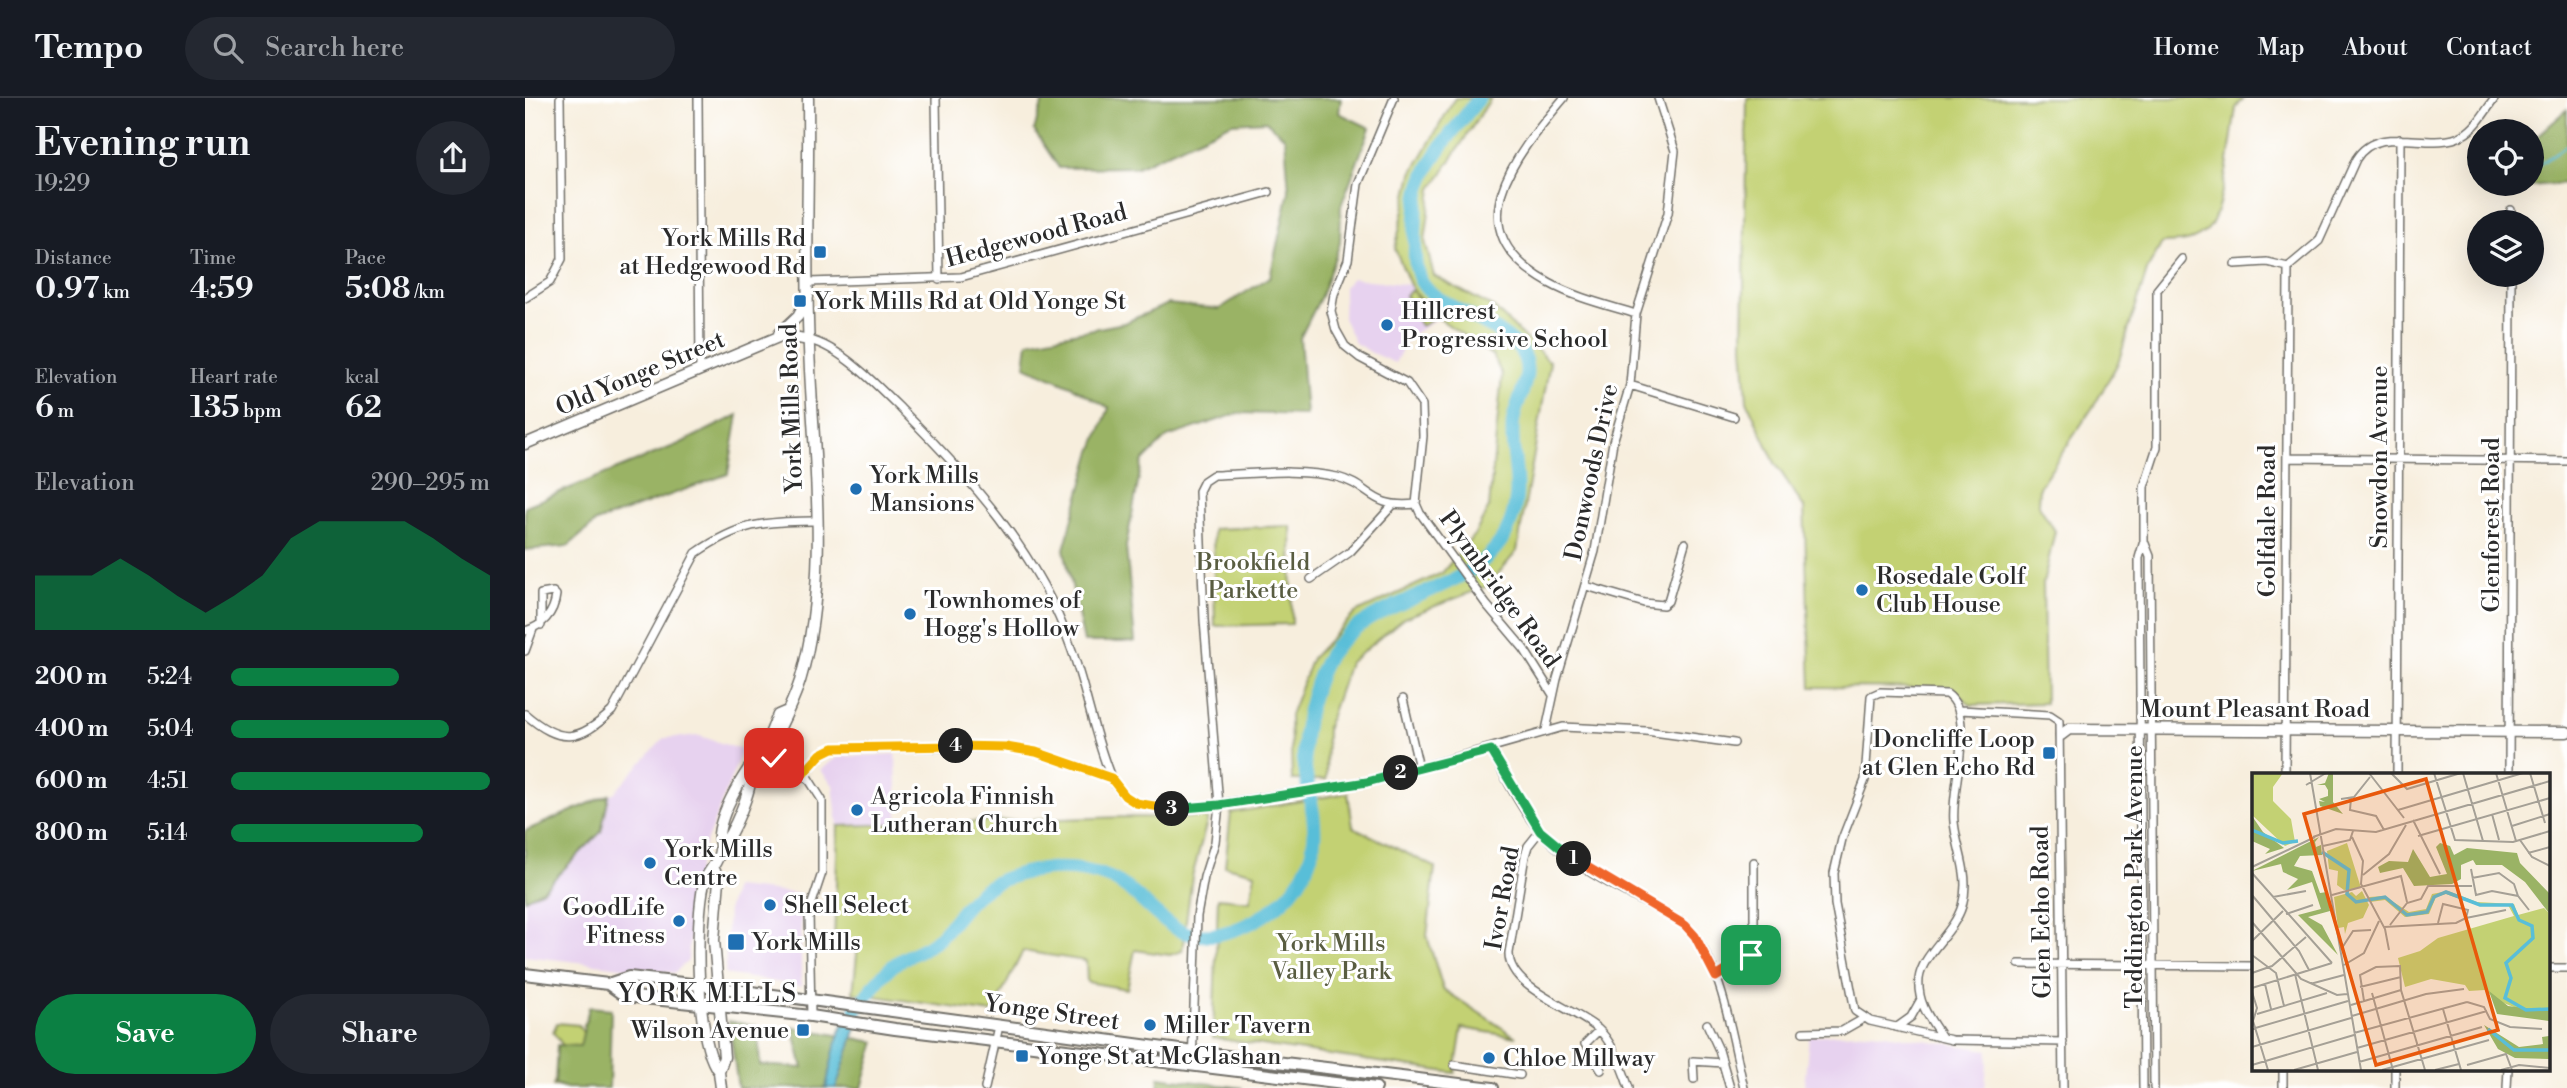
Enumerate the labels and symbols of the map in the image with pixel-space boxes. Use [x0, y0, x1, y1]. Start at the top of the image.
street label: Hedgewood Road [942, 197, 1131, 275]
place label: York Mills Rd at Hedgewood Rd [619, 224, 806, 282]
marker: York Mills Rd at Hedgewood Rd [812, 244, 828, 260]
place label: York Mills Rd at Old Yonge St [812, 287, 1127, 317]
marker: York Mills Rd at Old Yonge St [792, 293, 808, 309]
place label: Hillcrest Progressive School [1401, 297, 1608, 355]
marker: Hillcrest Progressive School [1379, 317, 1395, 333]
street label: York Mills Road [774, 322, 810, 495]
street label: Old Yonge Street [551, 325, 730, 423]
street label: Snowdon Avenue [2365, 365, 2395, 549]
street label: Donwoods Drive [1559, 381, 1625, 563]
street label: Glenforest Road [2477, 437, 2507, 613]
street label: Golfdale Road [2253, 444, 2283, 597]
place label: York Mills Mansions [868, 461, 979, 519]
marker: York Mills Mansions [848, 481, 864, 497]
street label: Plymbridge Road [1432, 505, 1567, 674]
park label: Brookfield Parkette [1195, 548, 1310, 606]
place label: Rosedale Golf Club House [1876, 562, 2027, 620]
marker: Rosedale Golf Club House [1854, 582, 1870, 598]
place label: Townhomes of Hogg's Hollow [924, 586, 1082, 644]
marker: Townhomes of Hogg's Hollow [902, 606, 918, 622]
street label: Mount Pleasant Road [2140, 695, 2370, 725]
place label: Doncliffe Loop at Glen Echo Rd [1862, 725, 2035, 783]
pin [744, 728, 804, 788]
pin: 4 [939, 728, 973, 764]
marker: Doncliffe Loop at Glen Echo Rd [2041, 745, 2057, 761]
street label: Teddington Park Avenue [2120, 745, 2150, 1009]
pin: 2 [1383, 756, 1419, 790]
inset map [2252, 773, 2549, 1070]
place label: Agricola Finnish Lutheran Church [870, 782, 1058, 840]
pin: 3 [1155, 792, 1189, 826]
marker: Agricola Finnish Lutheran Church [849, 802, 865, 818]
street label: Glen Echo Road [2025, 825, 2059, 999]
place label: York Mills Centre [662, 835, 773, 893]
pin: 1 [1557, 842, 1591, 876]
street label: Ivor Road [1479, 844, 1527, 952]
marker: York Mills Centre [642, 855, 658, 871]
place label: Shell Select [784, 891, 910, 921]
place label: GoodLife Fitness [563, 893, 665, 951]
marker: Shell Select [762, 897, 778, 913]
marker: GoodLife Fitness [671, 913, 687, 929]
pin [1721, 925, 1781, 985]
place label: York Mills [750, 928, 861, 958]
park label: York Mills Valley Park [1270, 929, 1392, 987]
marker: York Mills [726, 932, 746, 952]
district label: YORK MILLS [616, 978, 798, 1010]
street label: Yonge Street [980, 988, 1122, 1037]
place label: Miller Tavern [1164, 1011, 1311, 1041]
place label: Wilson Avenue [630, 1016, 789, 1046]
marker: Miller Tavern [1142, 1017, 1158, 1033]
marker: Wilson Avenue [795, 1022, 811, 1038]
place label: Yonge St at McGlashan [1034, 1042, 1281, 1072]
place label: Chloe Millway [1503, 1044, 1655, 1074]
marker: Yonge St at McGlashan [1014, 1048, 1030, 1064]
marker: Chloe Millway [1481, 1050, 1497, 1066]

